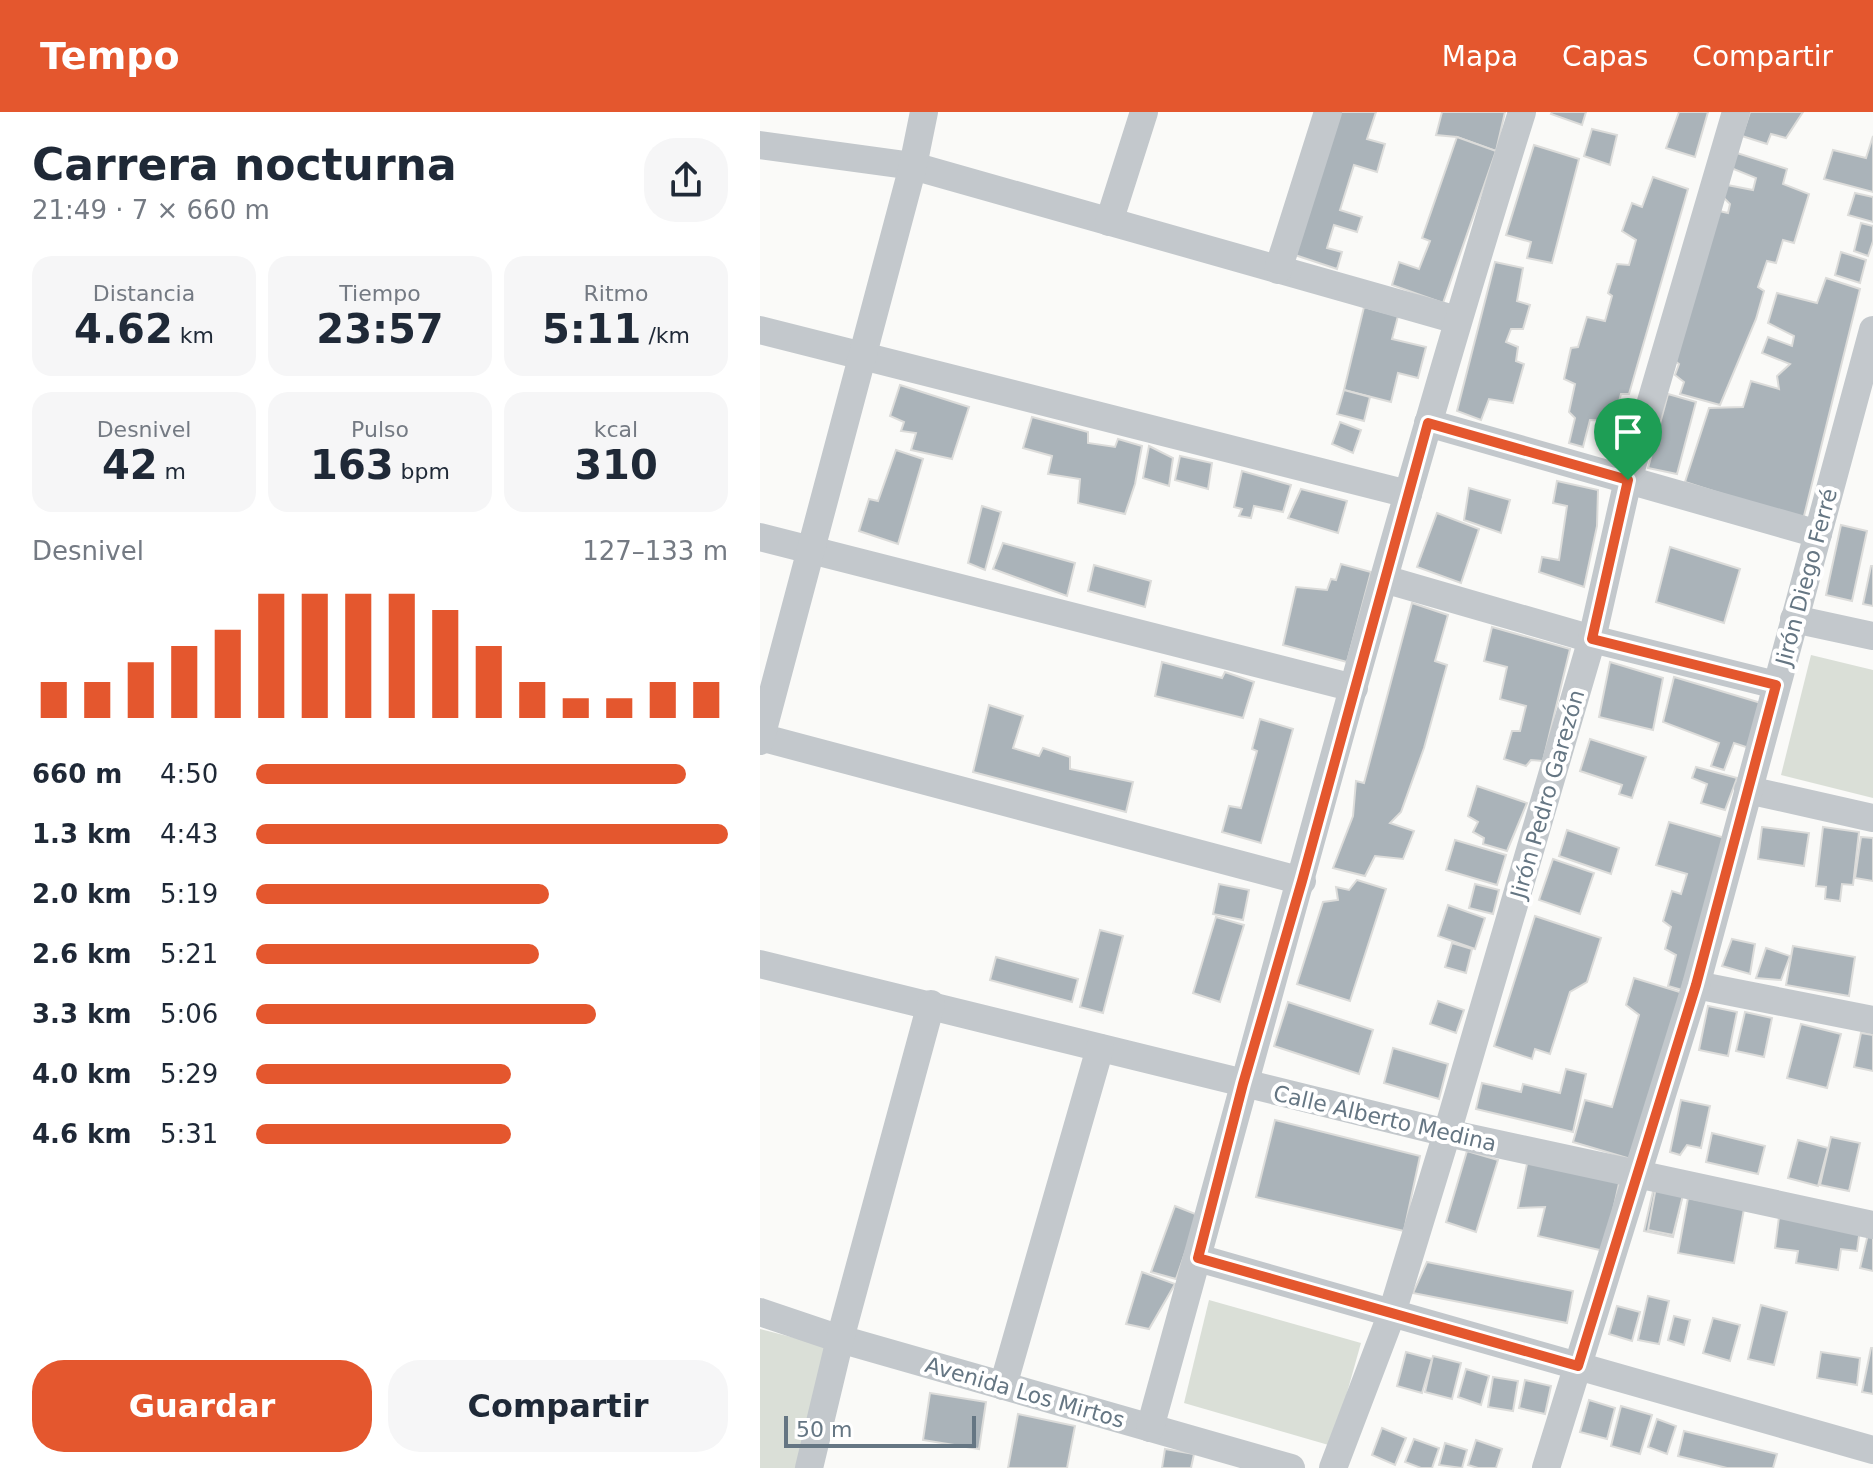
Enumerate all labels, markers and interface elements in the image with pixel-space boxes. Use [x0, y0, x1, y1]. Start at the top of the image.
text: Tempo [40, 34, 180, 78]
text: Mapa [1442, 40, 1518, 73]
text: Capas [1562, 40, 1648, 73]
text: Compartir [1692, 40, 1833, 73]
button: share [644, 138, 728, 222]
text: Carrera nocturna [32, 139, 457, 190]
text: 21:49 · 7 × 660 m [32, 195, 270, 225]
text: Distancia [93, 281, 195, 306]
text: Tiempo [339, 281, 421, 306]
text: Ritmo [584, 281, 648, 306]
text: 4.62 [74, 306, 173, 352]
text: 23:57 [316, 306, 444, 352]
text: 5:11 [542, 306, 641, 352]
text: km [173, 323, 214, 348]
text: /km [641, 323, 690, 348]
pin [1594, 398, 1662, 480]
icon: arrive [1606, 410, 1650, 454]
text: Desnivel [97, 417, 191, 442]
text: Pulso [351, 417, 409, 442]
text: kcal [594, 417, 638, 442]
text: 42 [102, 442, 158, 488]
text: 163 [310, 442, 394, 488]
text: 310 [574, 442, 658, 488]
text: m [158, 459, 186, 484]
text: bpm [394, 459, 450, 484]
street label: Jirón Diego Ferré [1770, 486, 1842, 670]
text: Desnivel [32, 536, 144, 566]
text: 127–133 m [582, 536, 728, 566]
street label: Jirón Pedro Garezón [1505, 687, 1589, 903]
text: 660 m [32, 759, 122, 789]
text: 4:50 [160, 759, 218, 789]
text: 1.3 km [32, 819, 132, 849]
text: 4:43 [160, 819, 218, 849]
text: 2.0 km [32, 879, 132, 909]
text: 5:19 [160, 879, 218, 909]
text: 2.6 km [32, 939, 132, 969]
text: 5:21 [160, 939, 218, 969]
text: 3.3 km [32, 999, 132, 1029]
text: 5:06 [160, 999, 218, 1029]
text: 4.0 km [32, 1059, 132, 1089]
text: 5:29 [160, 1059, 218, 1089]
street label: Calle Alberto Medina [1271, 1081, 1499, 1156]
text: 4.6 km [32, 1119, 132, 1149]
text: 5:31 [160, 1119, 218, 1149]
street label: Avenida Los Mirtos [922, 1352, 1127, 1433]
button: Guardar [32, 1360, 372, 1452]
button: Compartir [388, 1360, 728, 1452]
scale bar [784, 1412, 976, 1448]
text: 50 m [796, 1417, 852, 1442]

